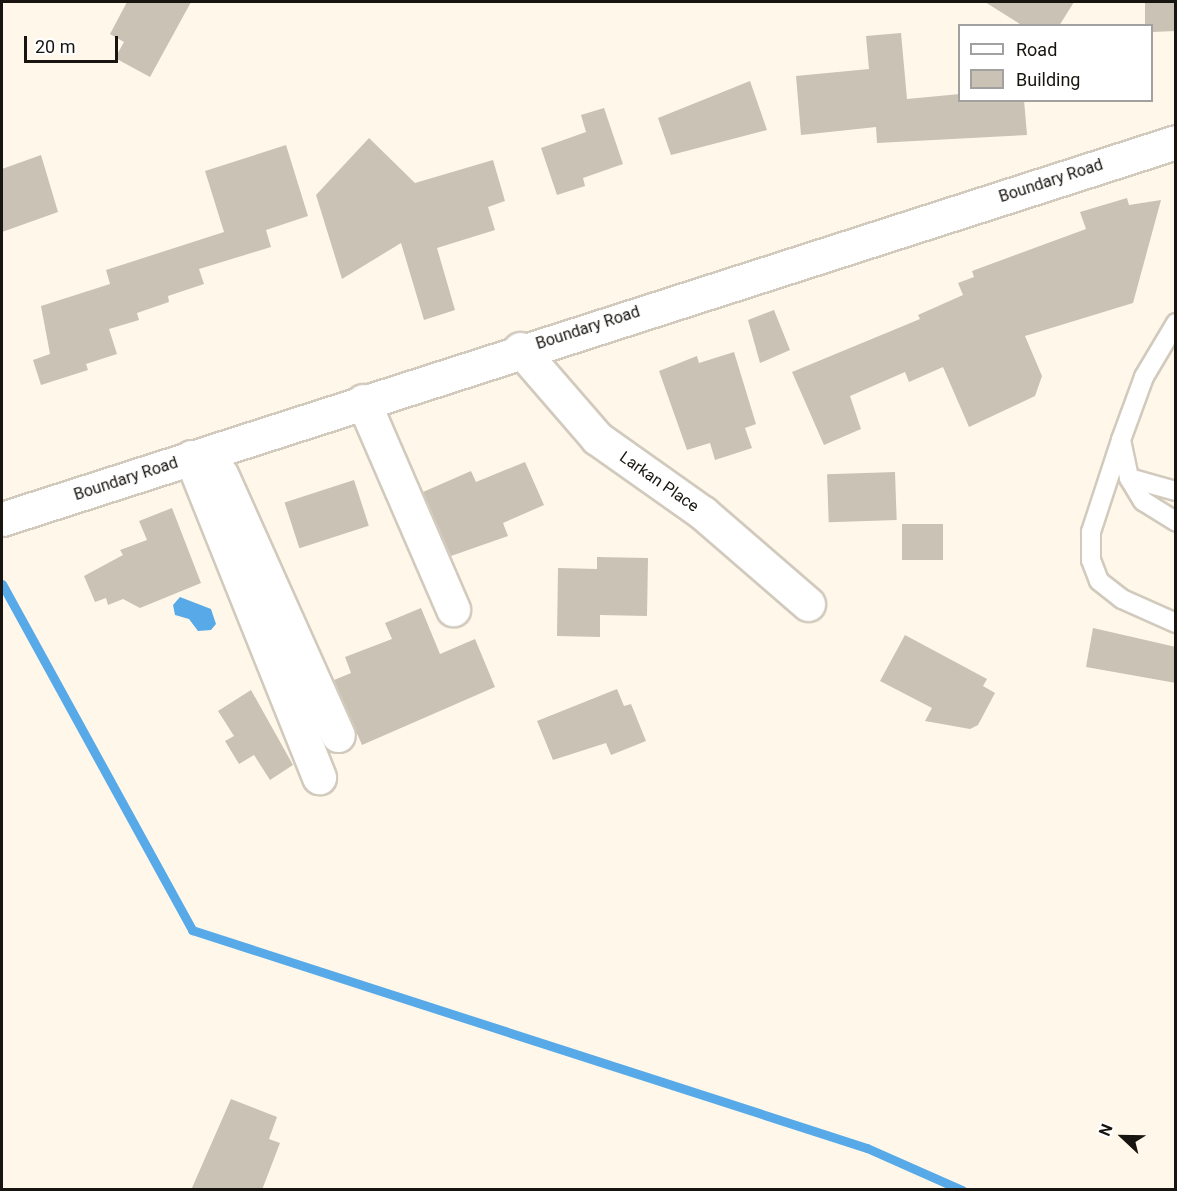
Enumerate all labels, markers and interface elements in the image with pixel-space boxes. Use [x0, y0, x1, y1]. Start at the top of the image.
scale bar [27, 24, 122, 62]
legend [958, 24, 1153, 102]
text: 20 m [35, 36, 75, 57]
text: Road [1016, 39, 1057, 60]
text: Building [1016, 69, 1080, 90]
street label: Boundary Road [997, 155, 1105, 207]
street label: Boundary Road [534, 302, 642, 354]
street label: Larkan Place [616, 448, 702, 516]
street label: Boundary Road [72, 453, 180, 505]
north arrow [1093, 1107, 1153, 1167]
text: N [1095, 1121, 1117, 1139]

